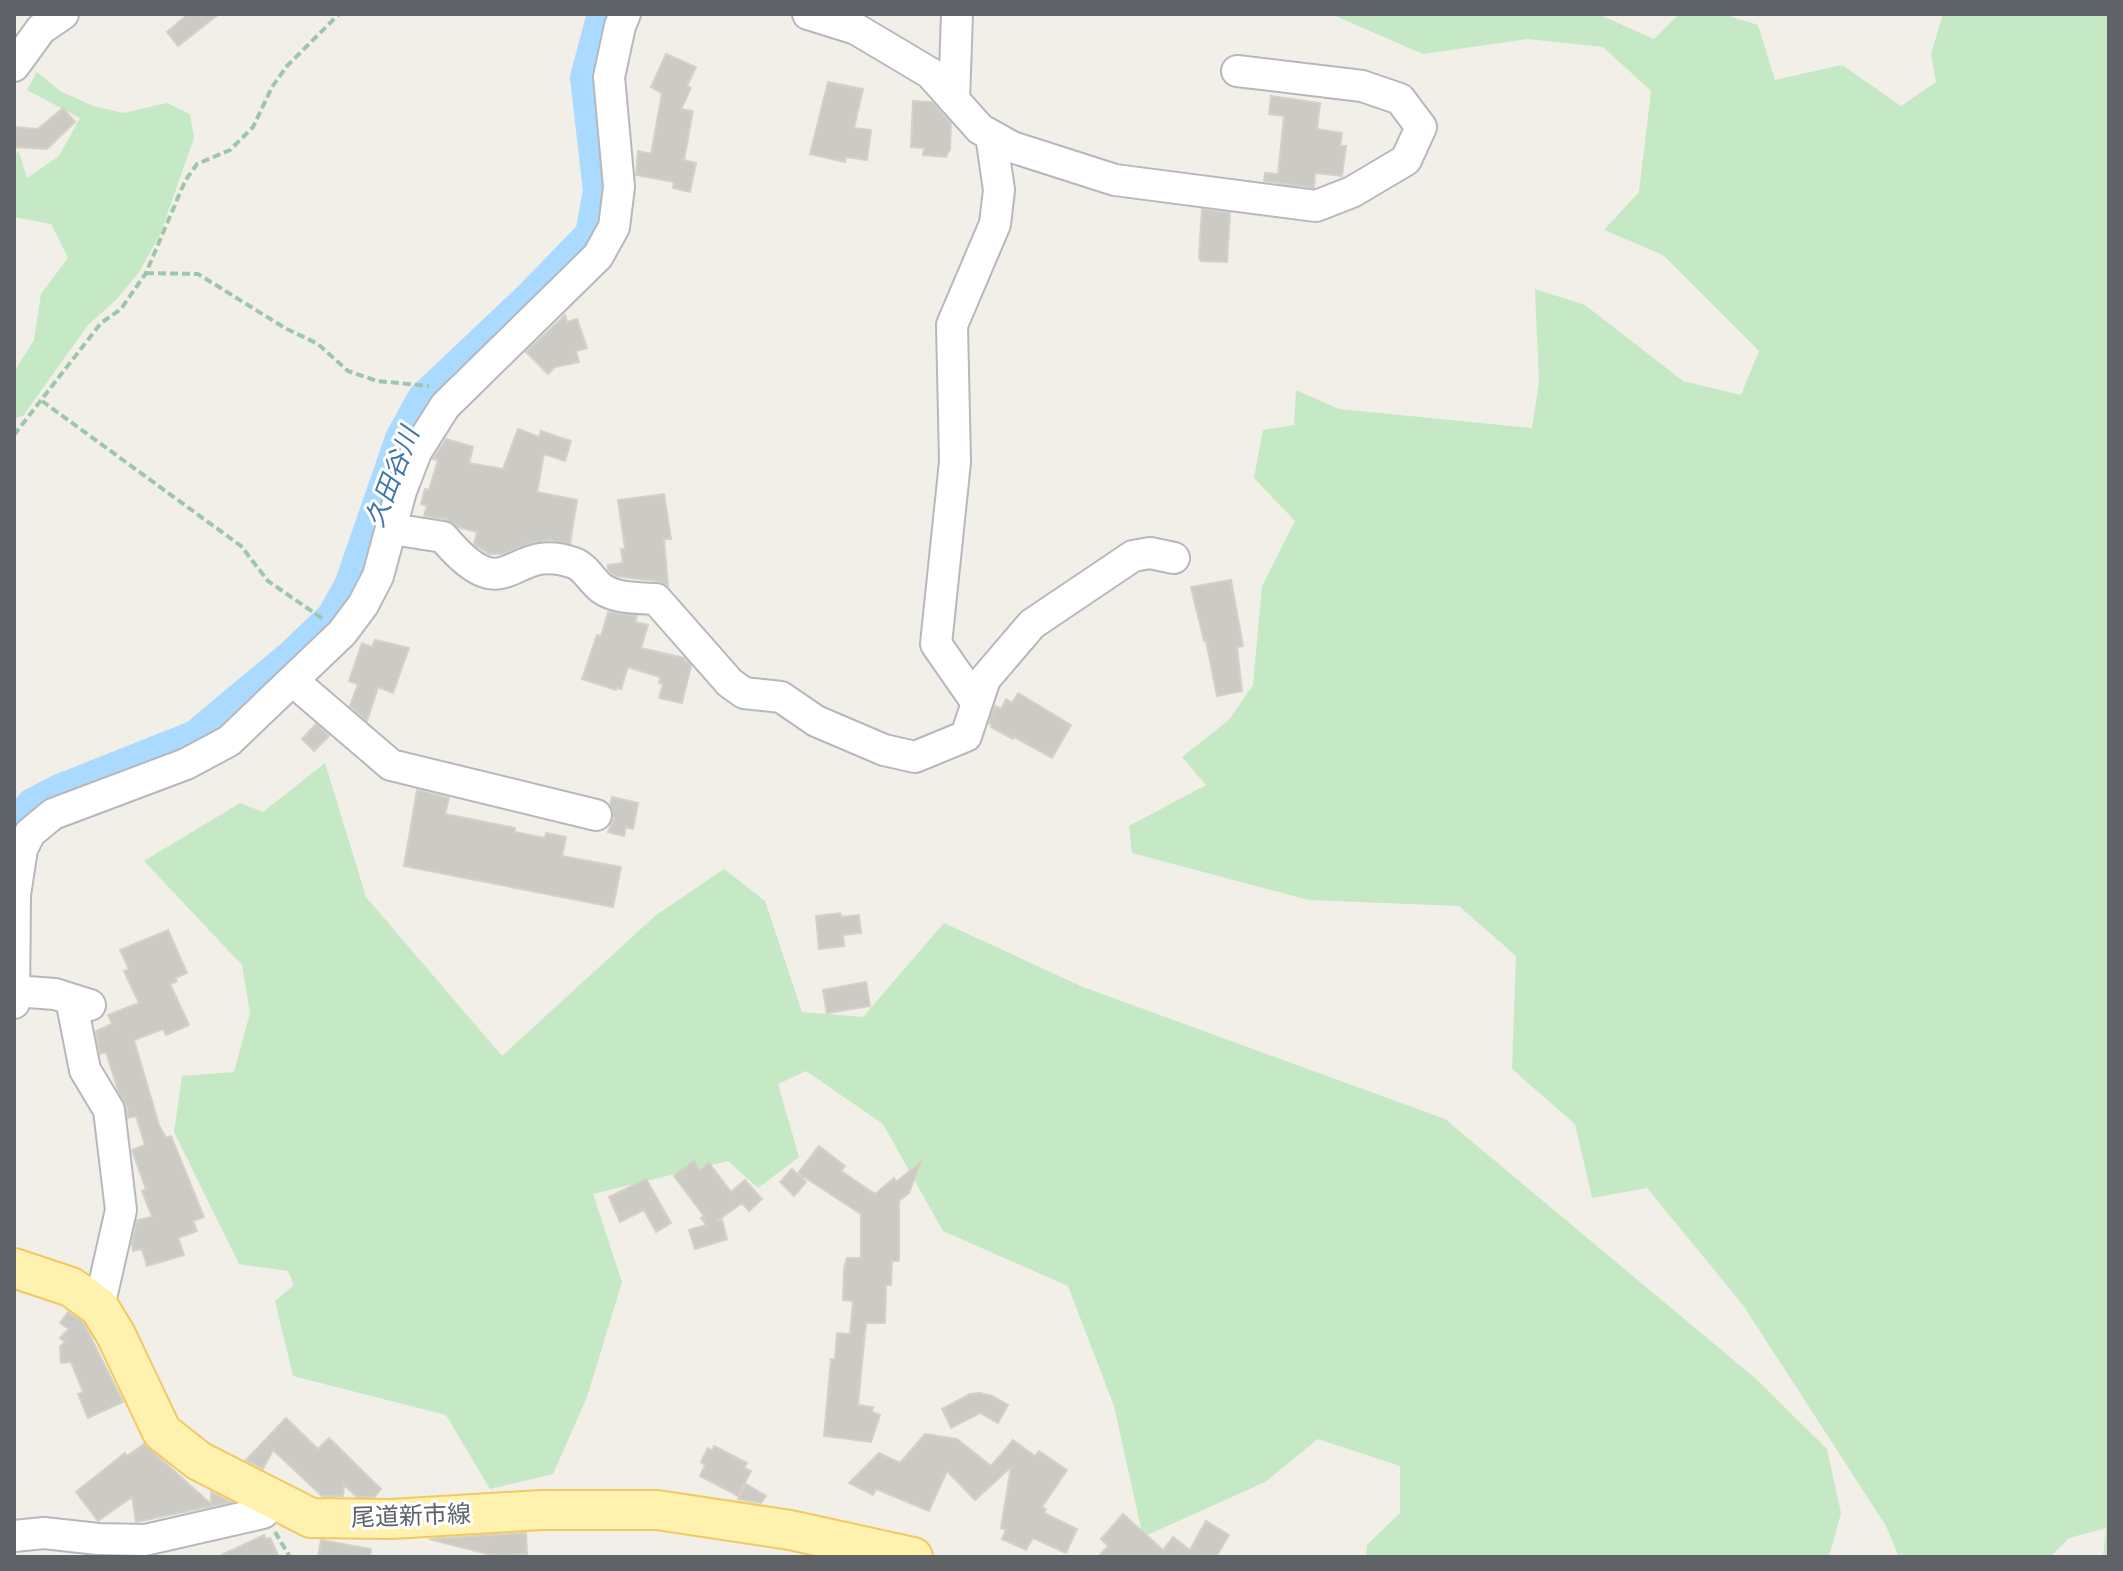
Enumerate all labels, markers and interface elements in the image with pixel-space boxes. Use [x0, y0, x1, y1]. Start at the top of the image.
water label: 久田谷川 [359, 420, 426, 531]
street label: 尾道新市線 [351, 1500, 471, 1531]

